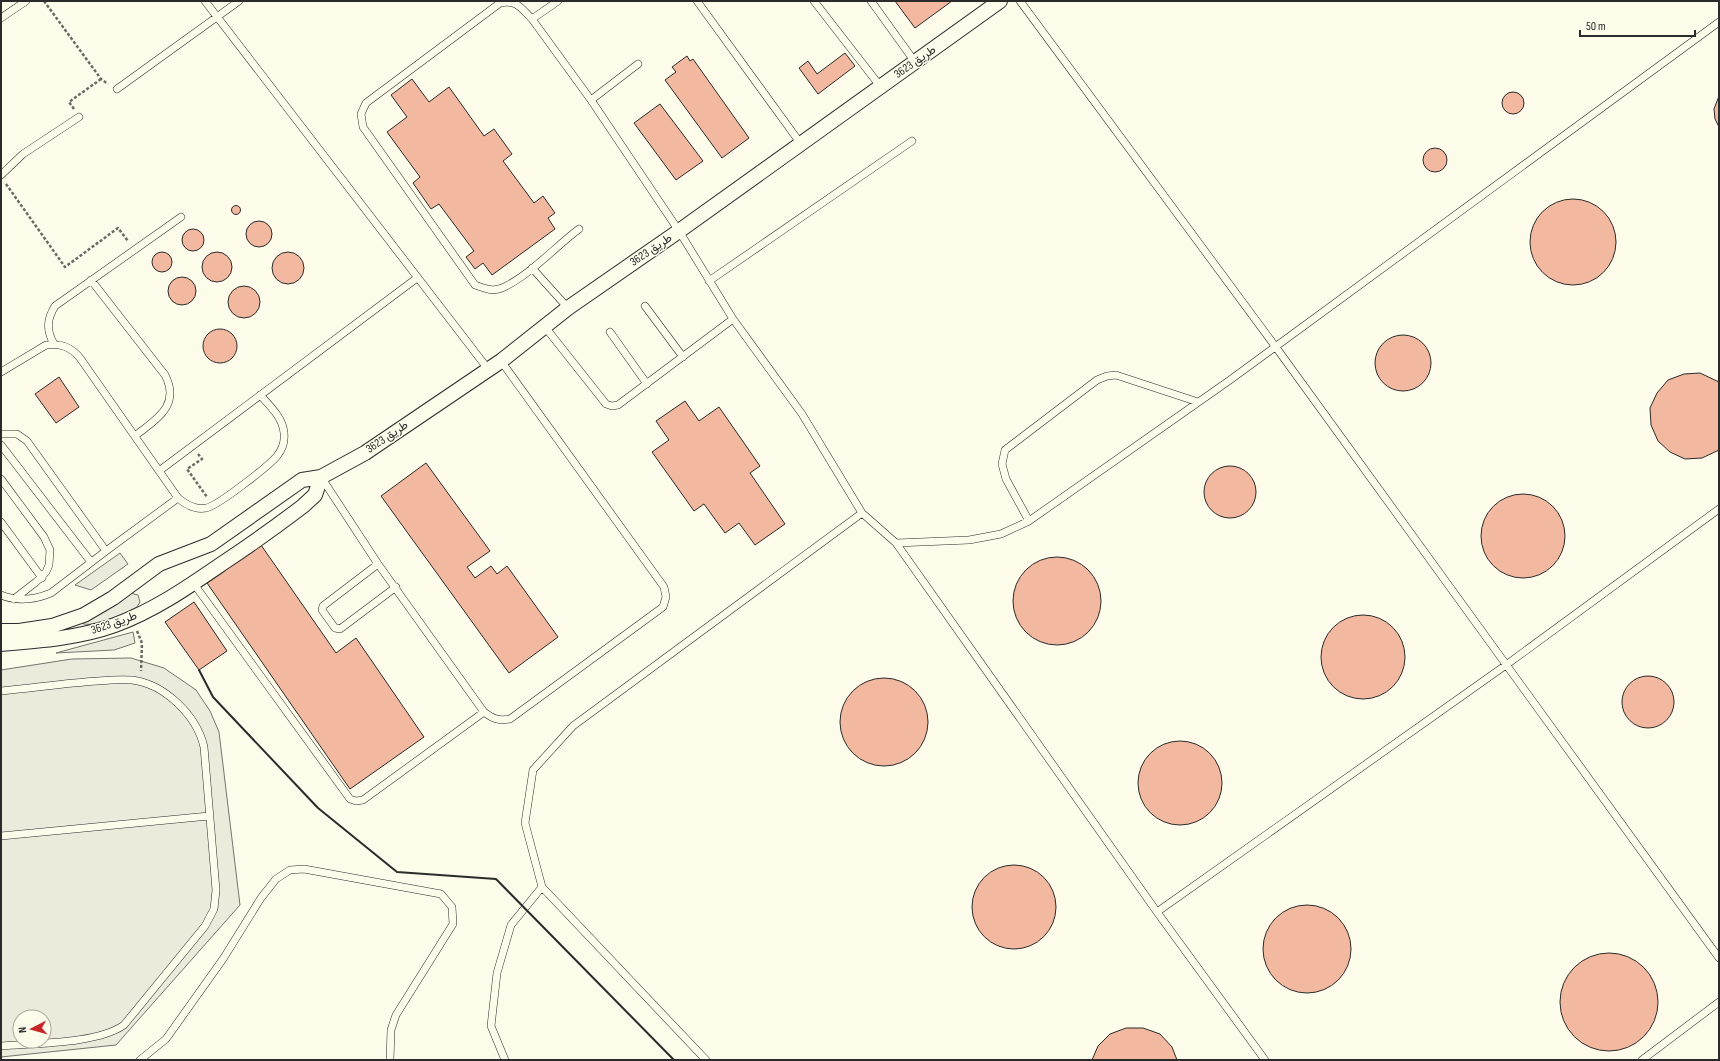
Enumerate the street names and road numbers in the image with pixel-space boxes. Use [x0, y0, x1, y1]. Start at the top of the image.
street label: طريق 3623 [891, 42, 939, 82]
street label: طريق 3623 [627, 230, 675, 270]
street label: طريق 3623 [363, 417, 411, 457]
street label: طريق 3623 [89, 608, 139, 638]

